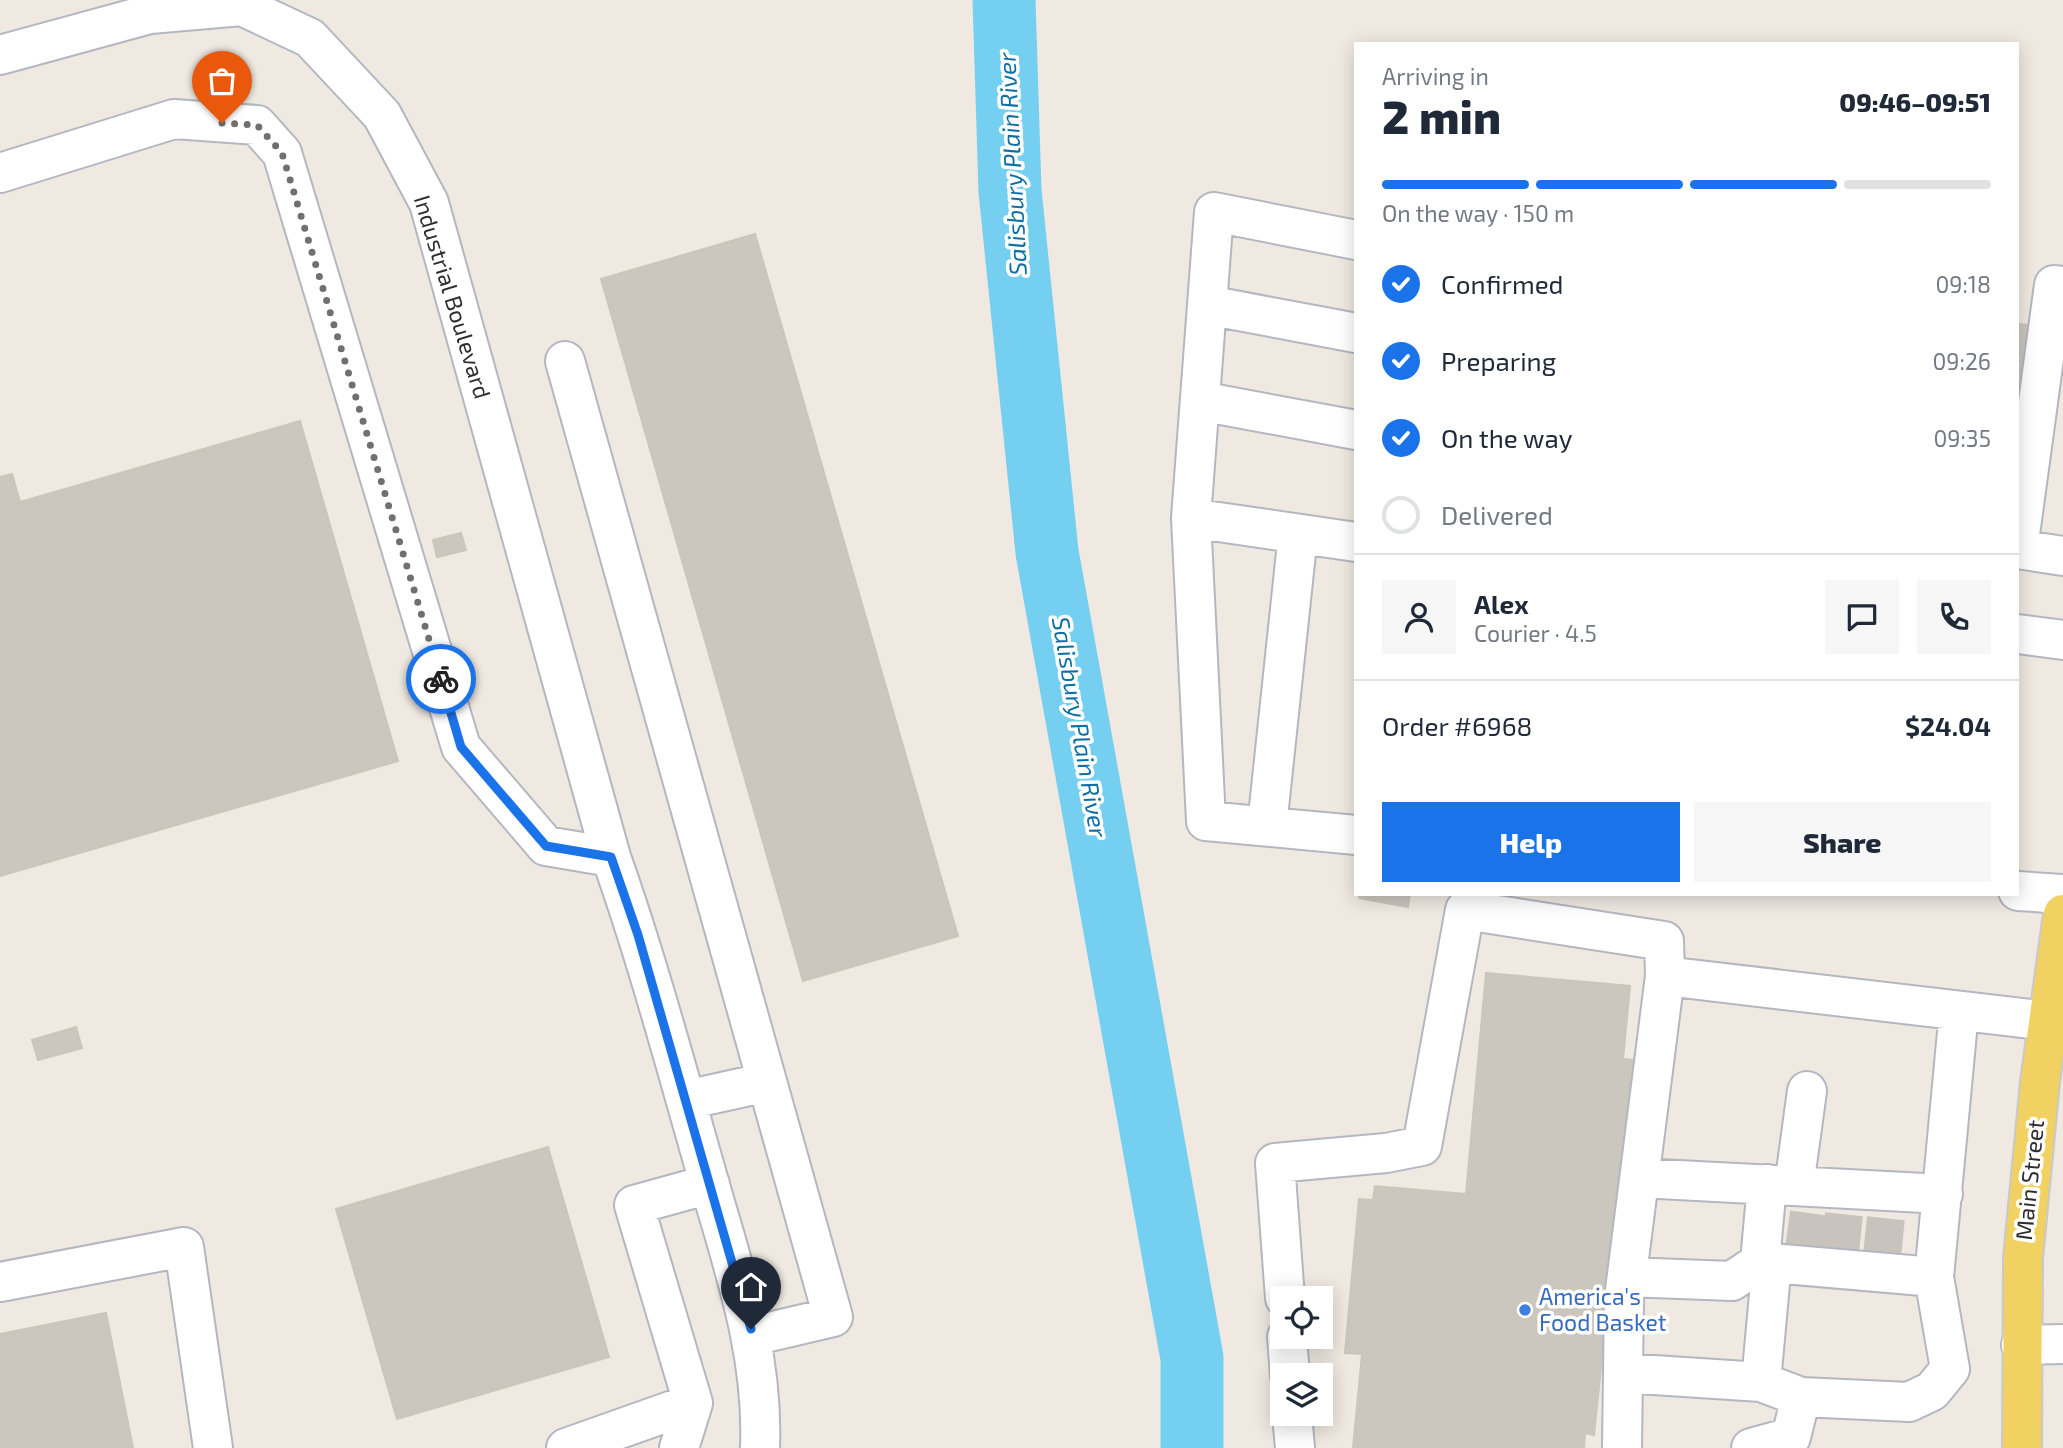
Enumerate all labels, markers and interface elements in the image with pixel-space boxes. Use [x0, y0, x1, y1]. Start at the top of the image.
pin [192, 51, 252, 123]
water label: Salisbury Plain River [991, 51, 1032, 276]
icon: bag [203, 62, 241, 100]
text: Arriving in [1382, 62, 1489, 90]
text: 09:46–09:51 [1839, 86, 1991, 117]
text: 2 min [1382, 88, 1501, 143]
street label: Industrial Boulevard [409, 191, 497, 402]
text: On the way · 150 m [1382, 199, 1574, 227]
icon: check [1382, 265, 1420, 303]
text: Confirmed [1441, 268, 1564, 299]
text: 09:18 [1935, 270, 1991, 298]
icon: check [1382, 342, 1420, 380]
text: Preparing [1441, 345, 1556, 376]
text: 09:26 [1932, 347, 1991, 375]
icon: check [1382, 419, 1420, 457]
text: On the way [1441, 422, 1572, 453]
text: 09:35 [1933, 424, 1991, 452]
text: Delivered [1441, 499, 1553, 530]
button: person [1382, 580, 1456, 654]
button: chat [1825, 580, 1899, 654]
button: phone [1917, 580, 1991, 654]
text: Alex [1474, 588, 1529, 619]
water label: Salisbury Plain River [1047, 614, 1114, 840]
text: Courier · 4.5 [1474, 619, 1597, 647]
courier [406, 644, 476, 714]
icon: bike [422, 660, 460, 698]
text: Order #6968 [1382, 710, 1532, 741]
text: $24.04 [1905, 710, 1991, 741]
button: Help [1382, 802, 1680, 882]
button: Share [1694, 802, 1991, 882]
street label: Main Street [2009, 1118, 2049, 1241]
pin [721, 1257, 781, 1329]
icon: home [732, 1268, 770, 1306]
place label: America's Food Basket [1539, 1282, 1667, 1336]
map controls [1270, 1286, 1333, 1426]
button: locate [1270, 1286, 1333, 1349]
marker: America's Food Basket [1517, 1302, 1533, 1318]
button: layers [1270, 1363, 1333, 1426]

